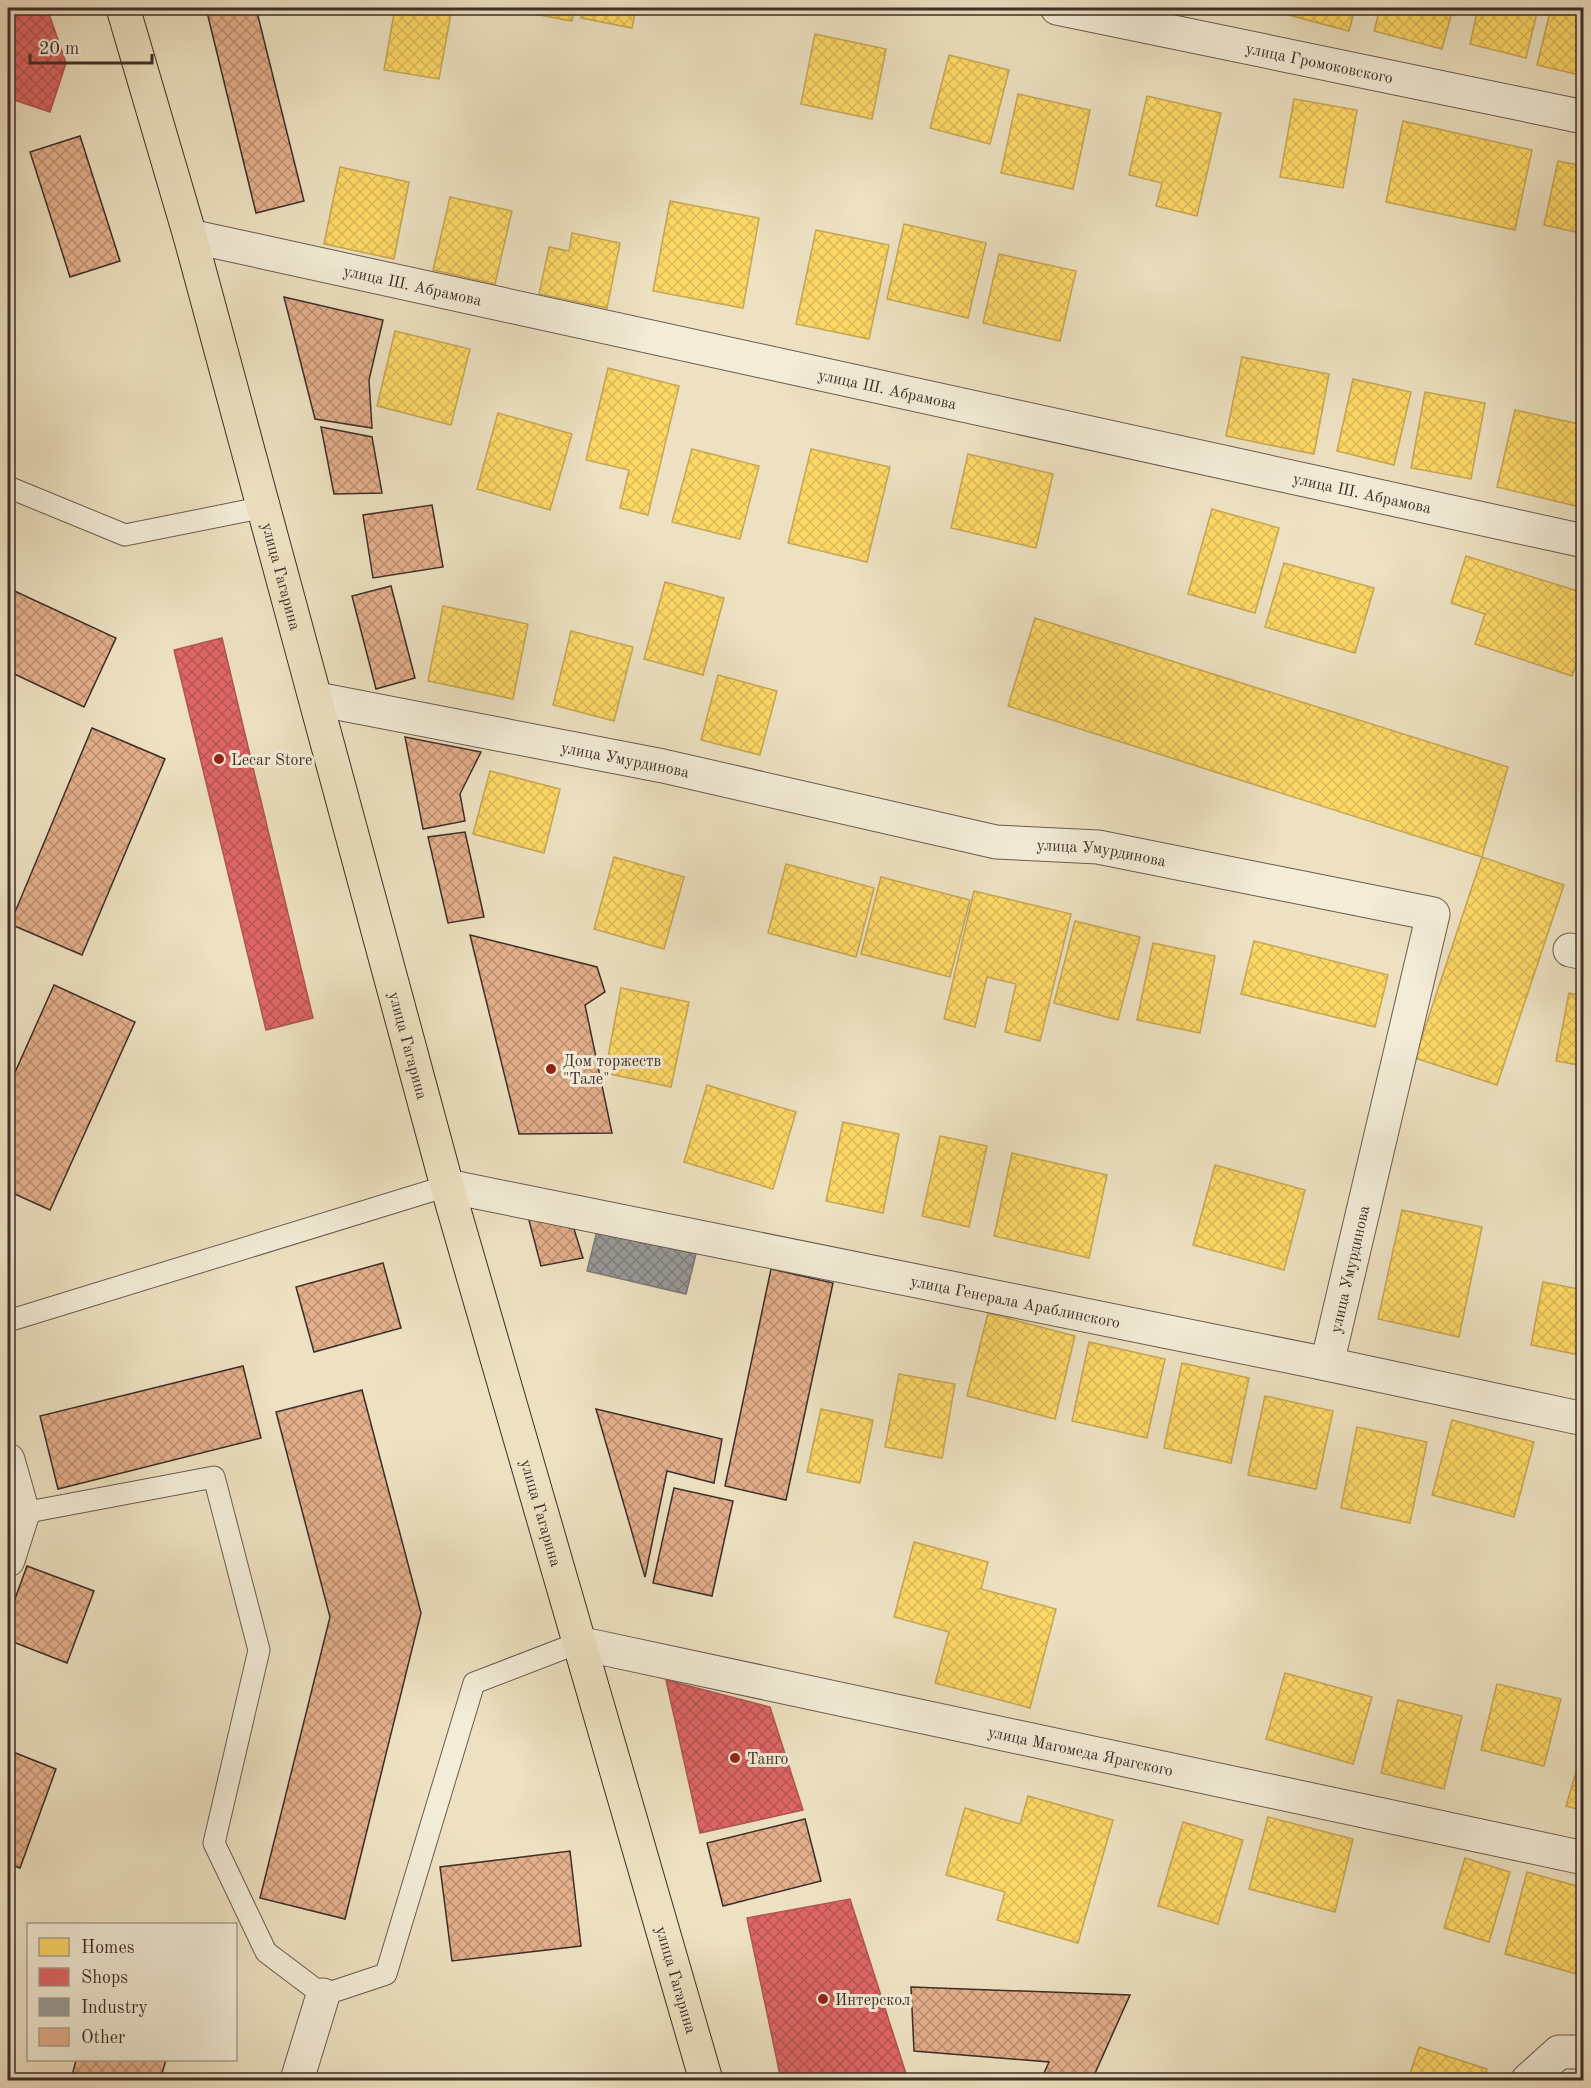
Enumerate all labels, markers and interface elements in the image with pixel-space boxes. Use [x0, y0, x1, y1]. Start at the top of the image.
scale bar [30, 27, 152, 65]
text: 20 m [39, 40, 79, 58]
street label: улица Громоковского [1244, 41, 1394, 87]
street label: улица Ш. Абрамова [342, 264, 483, 310]
street label: улица Ш. Абрамова [816, 368, 958, 413]
street label: улица Ш. Абрамова [1291, 472, 1433, 517]
street label: улица Гагарина [258, 521, 302, 632]
street label: улица Умурдинова [559, 740, 691, 782]
marker: Lecar Store [212, 752, 226, 766]
place label: Lecar Store [231, 753, 312, 769]
street label: улица Умурдинова [1036, 838, 1167, 870]
street label: улица Гагарина [385, 990, 429, 1101]
place label: Дом торжеств "Тале" [563, 1054, 661, 1088]
marker: Дом торжеств "Тале" [544, 1062, 558, 1076]
street label: улица Умурдинова [1328, 1204, 1373, 1335]
street label: улица Генерала Араблинского [909, 1274, 1122, 1332]
street label: улица Гагарина [517, 1458, 563, 1569]
street label: улица Магомеда Ярагского [986, 1725, 1174, 1780]
marker: Танго [728, 1751, 742, 1765]
place label: Танго [747, 1752, 788, 1768]
legend [27, 1923, 237, 2061]
street label: улица Гагарина [652, 1925, 698, 2036]
text: Homes [81, 1939, 135, 1957]
text: Shops [81, 1969, 128, 1987]
marker: Интерскол [816, 1992, 830, 2006]
place label: Интерскол [835, 1993, 910, 2009]
text: Industry [81, 1999, 148, 2017]
text: Other [81, 2029, 126, 2047]

